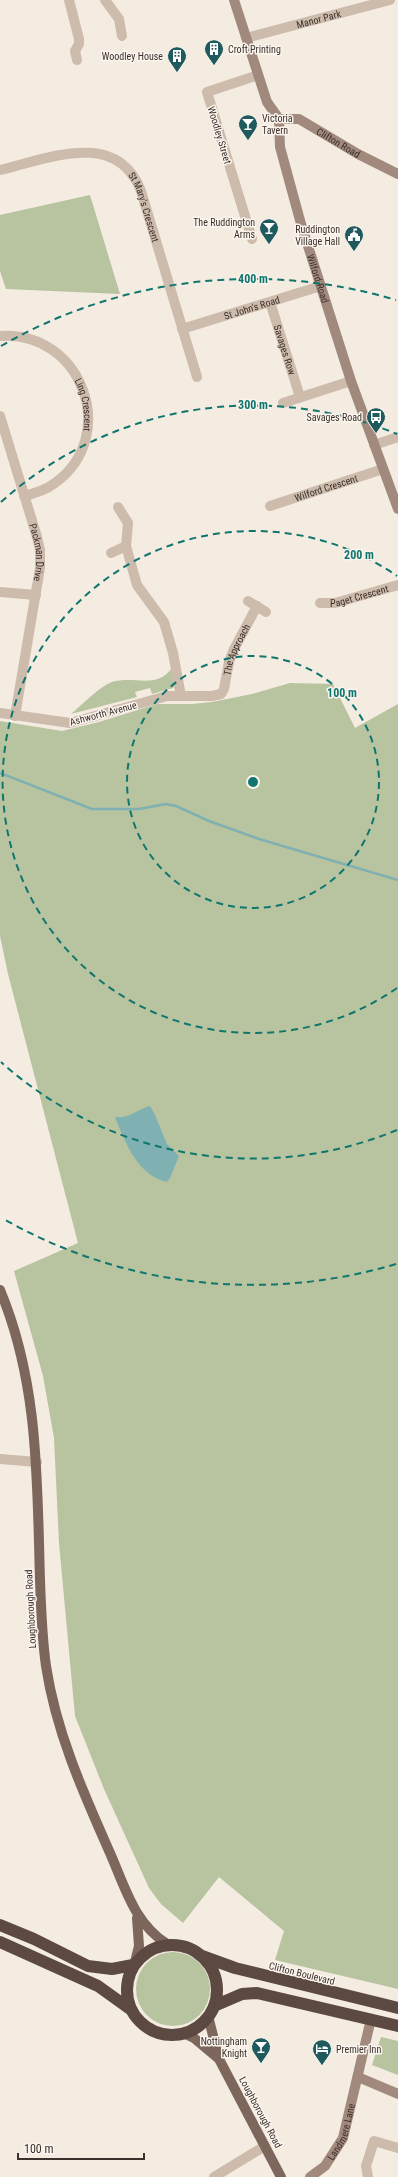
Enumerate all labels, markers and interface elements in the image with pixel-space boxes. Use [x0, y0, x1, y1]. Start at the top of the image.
street label: Manor Park [295, 8, 342, 30]
building icon: Croft Printing [203, 38, 225, 66]
place label: Croft Printing [228, 44, 281, 55]
building icon: Woodley House [166, 45, 188, 73]
place label: Woodley House [102, 51, 163, 62]
street label: Woodley Street [206, 105, 233, 165]
bar icon: Victoria Tavern [237, 113, 259, 141]
place label: Victoria Tavern [262, 113, 293, 136]
street label: Clifton Road [315, 126, 362, 160]
street label: St Mary's Crescent [126, 170, 161, 243]
place label: The Ruddington Arms [193, 217, 255, 240]
bar icon: The Ruddington Arms [258, 217, 280, 245]
place label: Ruddington Village Hall [295, 224, 340, 247]
public building icon: Ruddington Village Hall [343, 224, 365, 252]
street label: Wilford Road [305, 253, 331, 304]
text: 400 m [238, 272, 268, 286]
street label: St John's Road [223, 294, 281, 322]
street label: Savages Row [271, 323, 298, 377]
street label: Ling Crescent [72, 376, 93, 432]
text: 300 m [238, 398, 268, 412]
bus stop icon: Savages Road [365, 406, 387, 434]
place label: Savages Road [307, 412, 362, 423]
street label: Wilford Crescent [293, 473, 359, 504]
street label: Packman Drive [27, 522, 45, 583]
text: 200 m [344, 548, 374, 562]
street label: Paget Crescent [330, 583, 390, 609]
street label: The Approach [222, 622, 252, 676]
text: 100 m [327, 686, 357, 700]
street label: Ashworth Avenue [68, 699, 138, 728]
centre of rings [246, 775, 260, 789]
street label: Loughborough Road [23, 1569, 38, 1649]
street label: Clifton Boulevard [268, 1960, 336, 1987]
place label: Nottingham Knight [201, 2036, 247, 2059]
bar icon: Nottingham Knight [250, 2036, 272, 2064]
hotel icon: Premier Inn [311, 2038, 333, 2066]
place label: Premier Inn [336, 2044, 381, 2055]
street label: Loughborough Road [237, 2075, 284, 2150]
street label: Landmere Lane [325, 2102, 357, 2162]
scale bar [18, 2135, 144, 2161]
text: 100 m [24, 2142, 54, 2156]

